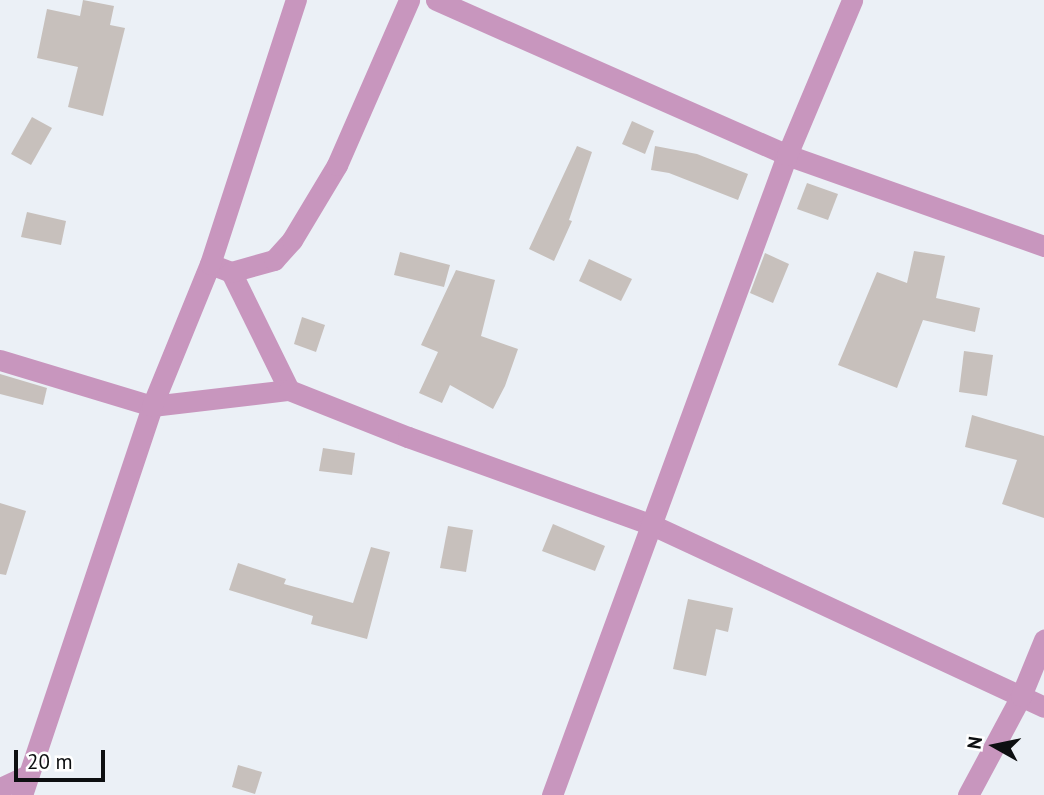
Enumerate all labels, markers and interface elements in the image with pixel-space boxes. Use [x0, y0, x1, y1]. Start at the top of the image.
north arrow [960, 711, 1030, 781]
text: N [961, 735, 987, 751]
scale bar [18, 736, 108, 780]
text: 20 m [27, 748, 73, 775]

